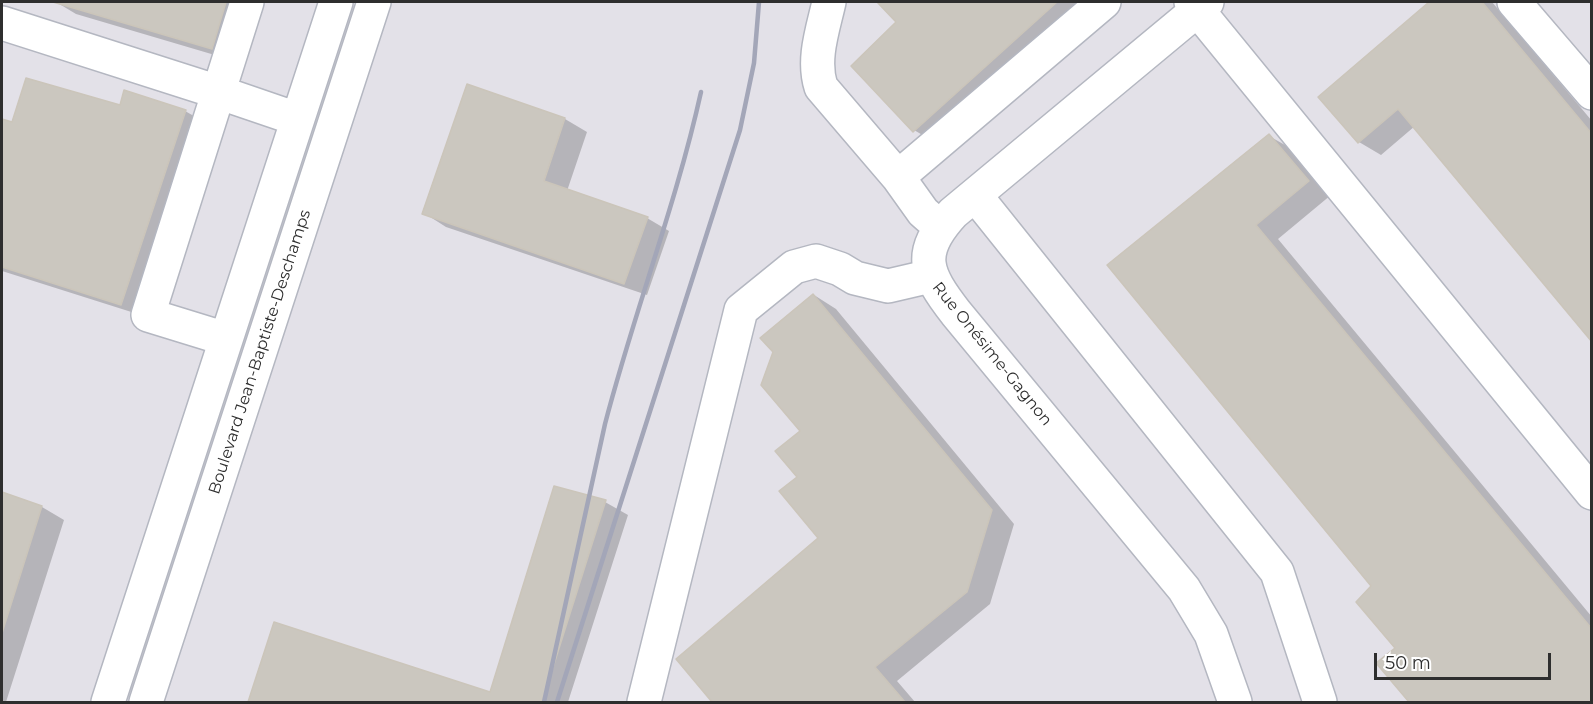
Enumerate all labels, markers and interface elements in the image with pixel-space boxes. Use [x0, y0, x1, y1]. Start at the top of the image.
street label: Boulevard Jean-Baptiste-Deschamps [205, 207, 315, 497]
street label: Rue Onésime-Gagnon [928, 278, 1056, 430]
scale bar [1377, 641, 1554, 679]
text: 50 m [1385, 652, 1431, 674]

